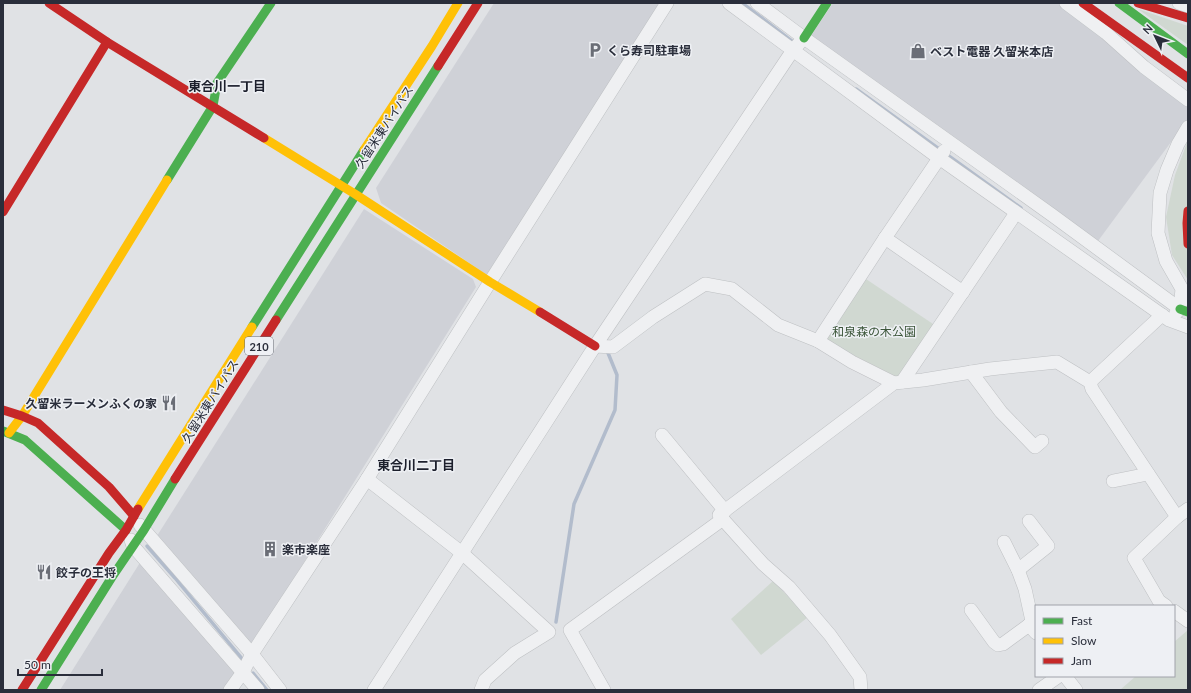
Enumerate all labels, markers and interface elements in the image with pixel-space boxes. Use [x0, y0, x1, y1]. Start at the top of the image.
north arrow [1135, 16, 1175, 56]
text: N [1140, 21, 1155, 36]
parking icon: くら寿司駐車場 [586, 41, 604, 59]
shop icon: ベスト電器 久留米本店 [909, 42, 927, 60]
place label: くら寿司駐車場 [607, 43, 691, 58]
place label: ベスト電器 久留米本店 [930, 44, 1053, 59]
district label: 東合川一丁目 [188, 78, 266, 94]
street label: 久留米東バイパス [352, 83, 416, 171]
park label: 和泉森の木公園 [832, 324, 916, 339]
road number: 210 [245, 337, 273, 355]
street label: 久留米東バイパス [178, 356, 242, 446]
restaurant icon: 久留米ラーメンふくの家 [160, 394, 178, 412]
place label: 久留米ラーメンふくの家 [25, 396, 157, 411]
district label: 東合川二丁目 [377, 457, 455, 473]
building icon: 楽市楽座 [261, 540, 279, 558]
place label: 楽市楽座 [282, 542, 330, 557]
restaurant icon: 餃子の王将 [35, 563, 53, 581]
place label: 餃子の王将 [55, 565, 116, 580]
legend [1035, 605, 1175, 677]
text: Fast [1071, 613, 1093, 628]
text: Slow [1071, 633, 1097, 648]
scale bar [18, 651, 102, 677]
text: Jam [1071, 653, 1092, 668]
text: 50 m [24, 657, 51, 672]

